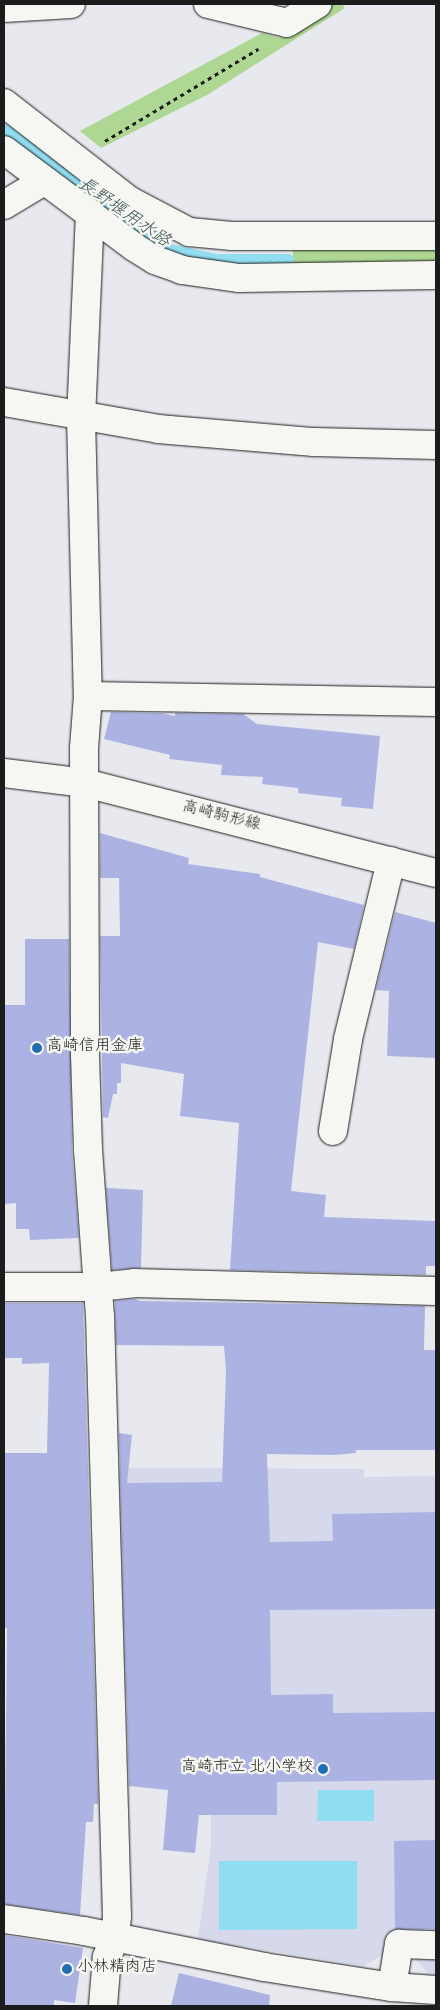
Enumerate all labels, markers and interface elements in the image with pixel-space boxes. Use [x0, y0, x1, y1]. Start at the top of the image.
water label: 長野堰用水路 [73, 174, 173, 254]
street label: 高崎駒形線 [180, 799, 262, 837]
place label: 高崎信用金庫 [47, 1038, 143, 1058]
marker: 高崎信用金庫 [31, 1042, 43, 1054]
place label: 高崎市立 北小学校 [181, 1759, 313, 1779]
marker: 高崎市立 北小学校 [317, 1763, 329, 1775]
place label: 小林精肉店 [77, 1959, 157, 1979]
marker: 小林精肉店 [61, 1963, 73, 1975]

